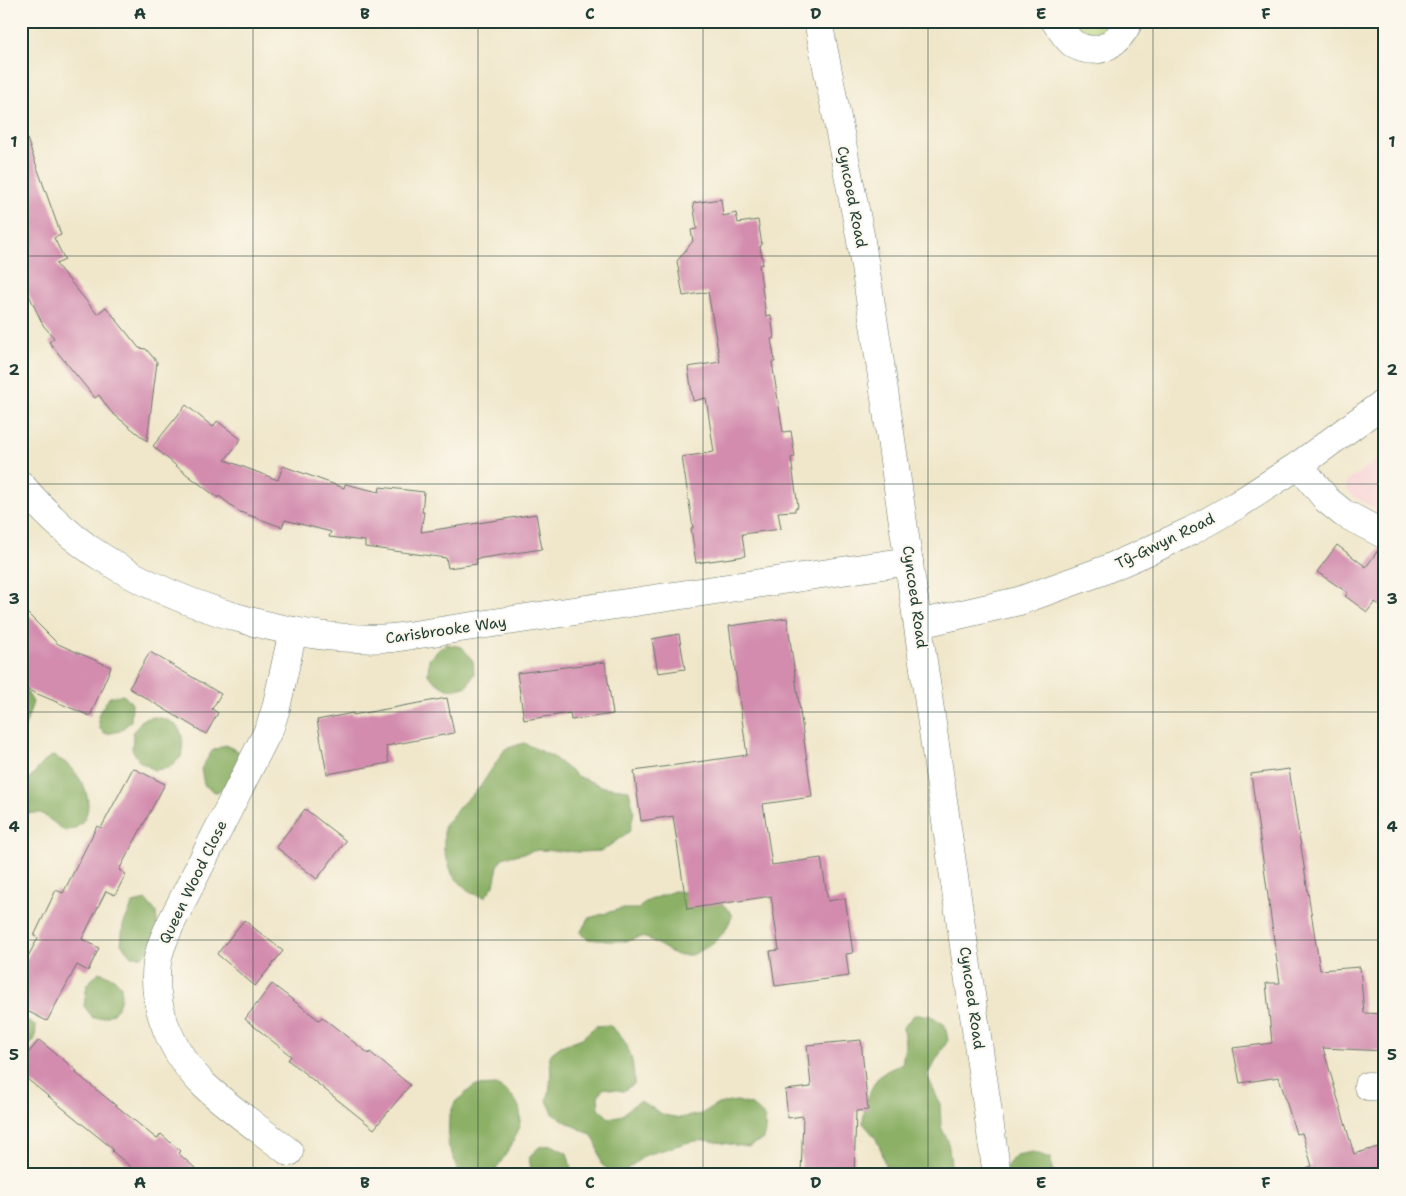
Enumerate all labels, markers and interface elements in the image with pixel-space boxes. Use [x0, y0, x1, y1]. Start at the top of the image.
text: A [134, 3, 146, 24]
text: B [360, 3, 370, 24]
text: C [585, 3, 595, 24]
text: D [810, 3, 822, 24]
text: E [1036, 3, 1046, 24]
text: F [1261, 3, 1271, 24]
text: 1 [10, 131, 18, 152]
text: 1 [1388, 131, 1396, 152]
street label: Cyncoed Road [832, 144, 872, 250]
text: 2 [8, 359, 20, 380]
text: 2 [1386, 359, 1398, 380]
street label: Tŷ-Gwyn Road [1112, 508, 1218, 574]
street label: Cyncoed Road [898, 544, 932, 650]
text: 3 [8, 588, 20, 609]
text: 3 [1386, 588, 1398, 609]
street label: Carisbrooke Way [384, 612, 508, 648]
text: 4 [8, 816, 20, 837]
text: 4 [1386, 816, 1398, 837]
street label: Queen Wood Close [154, 817, 232, 947]
street label: Cyncoed Road [955, 945, 989, 1051]
text: 5 [9, 1044, 19, 1065]
text: 5 [1387, 1044, 1397, 1065]
text: A [134, 1172, 146, 1193]
text: B [360, 1172, 370, 1193]
text: C [585, 1172, 595, 1193]
text: D [810, 1172, 822, 1193]
text: E [1036, 1172, 1046, 1193]
text: F [1261, 1172, 1271, 1193]

